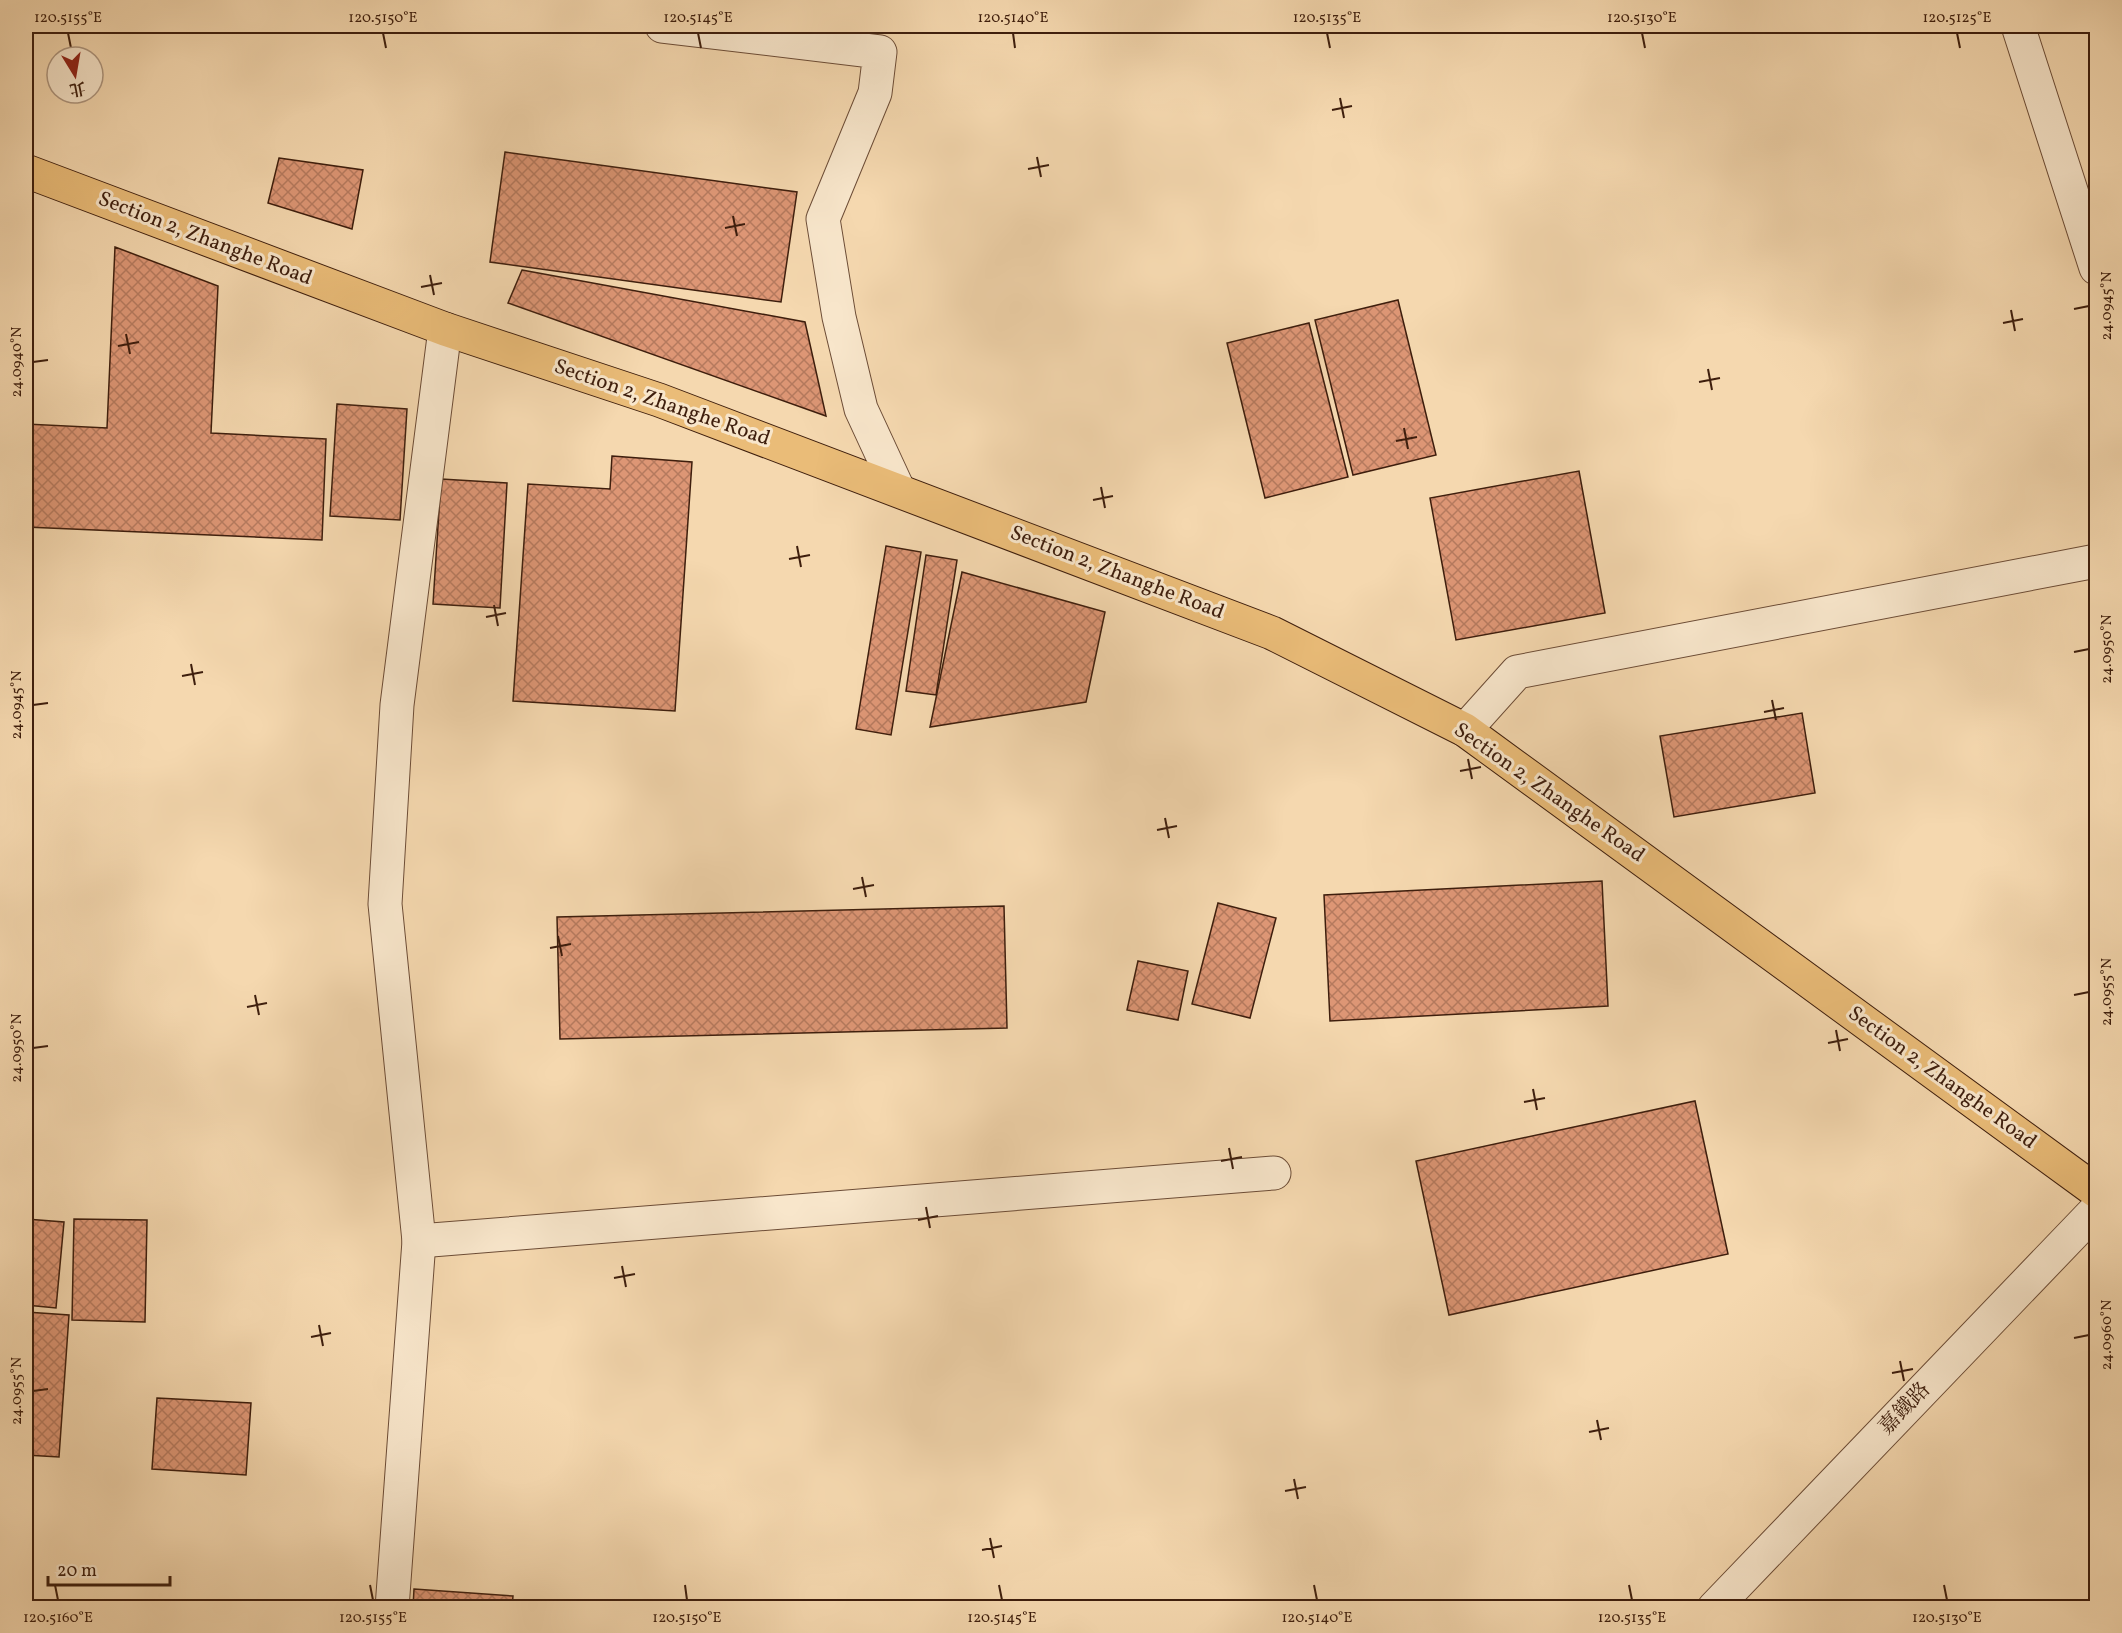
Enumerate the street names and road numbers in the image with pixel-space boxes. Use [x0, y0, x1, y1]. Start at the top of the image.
street label: Section 2, Zhanghe Road [94, 185, 316, 293]
street label: Section 2, Zhanghe Road [550, 352, 774, 454]
street label: Section 2, Zhanghe Road [1006, 519, 1228, 627]
street label: Section 2, Zhanghe Road [1448, 716, 1650, 870]
street label: Section 2, Zhanghe Road [1842, 1000, 2042, 1156]
street label: 嘉鐵路 [1873, 1376, 1937, 1442]

